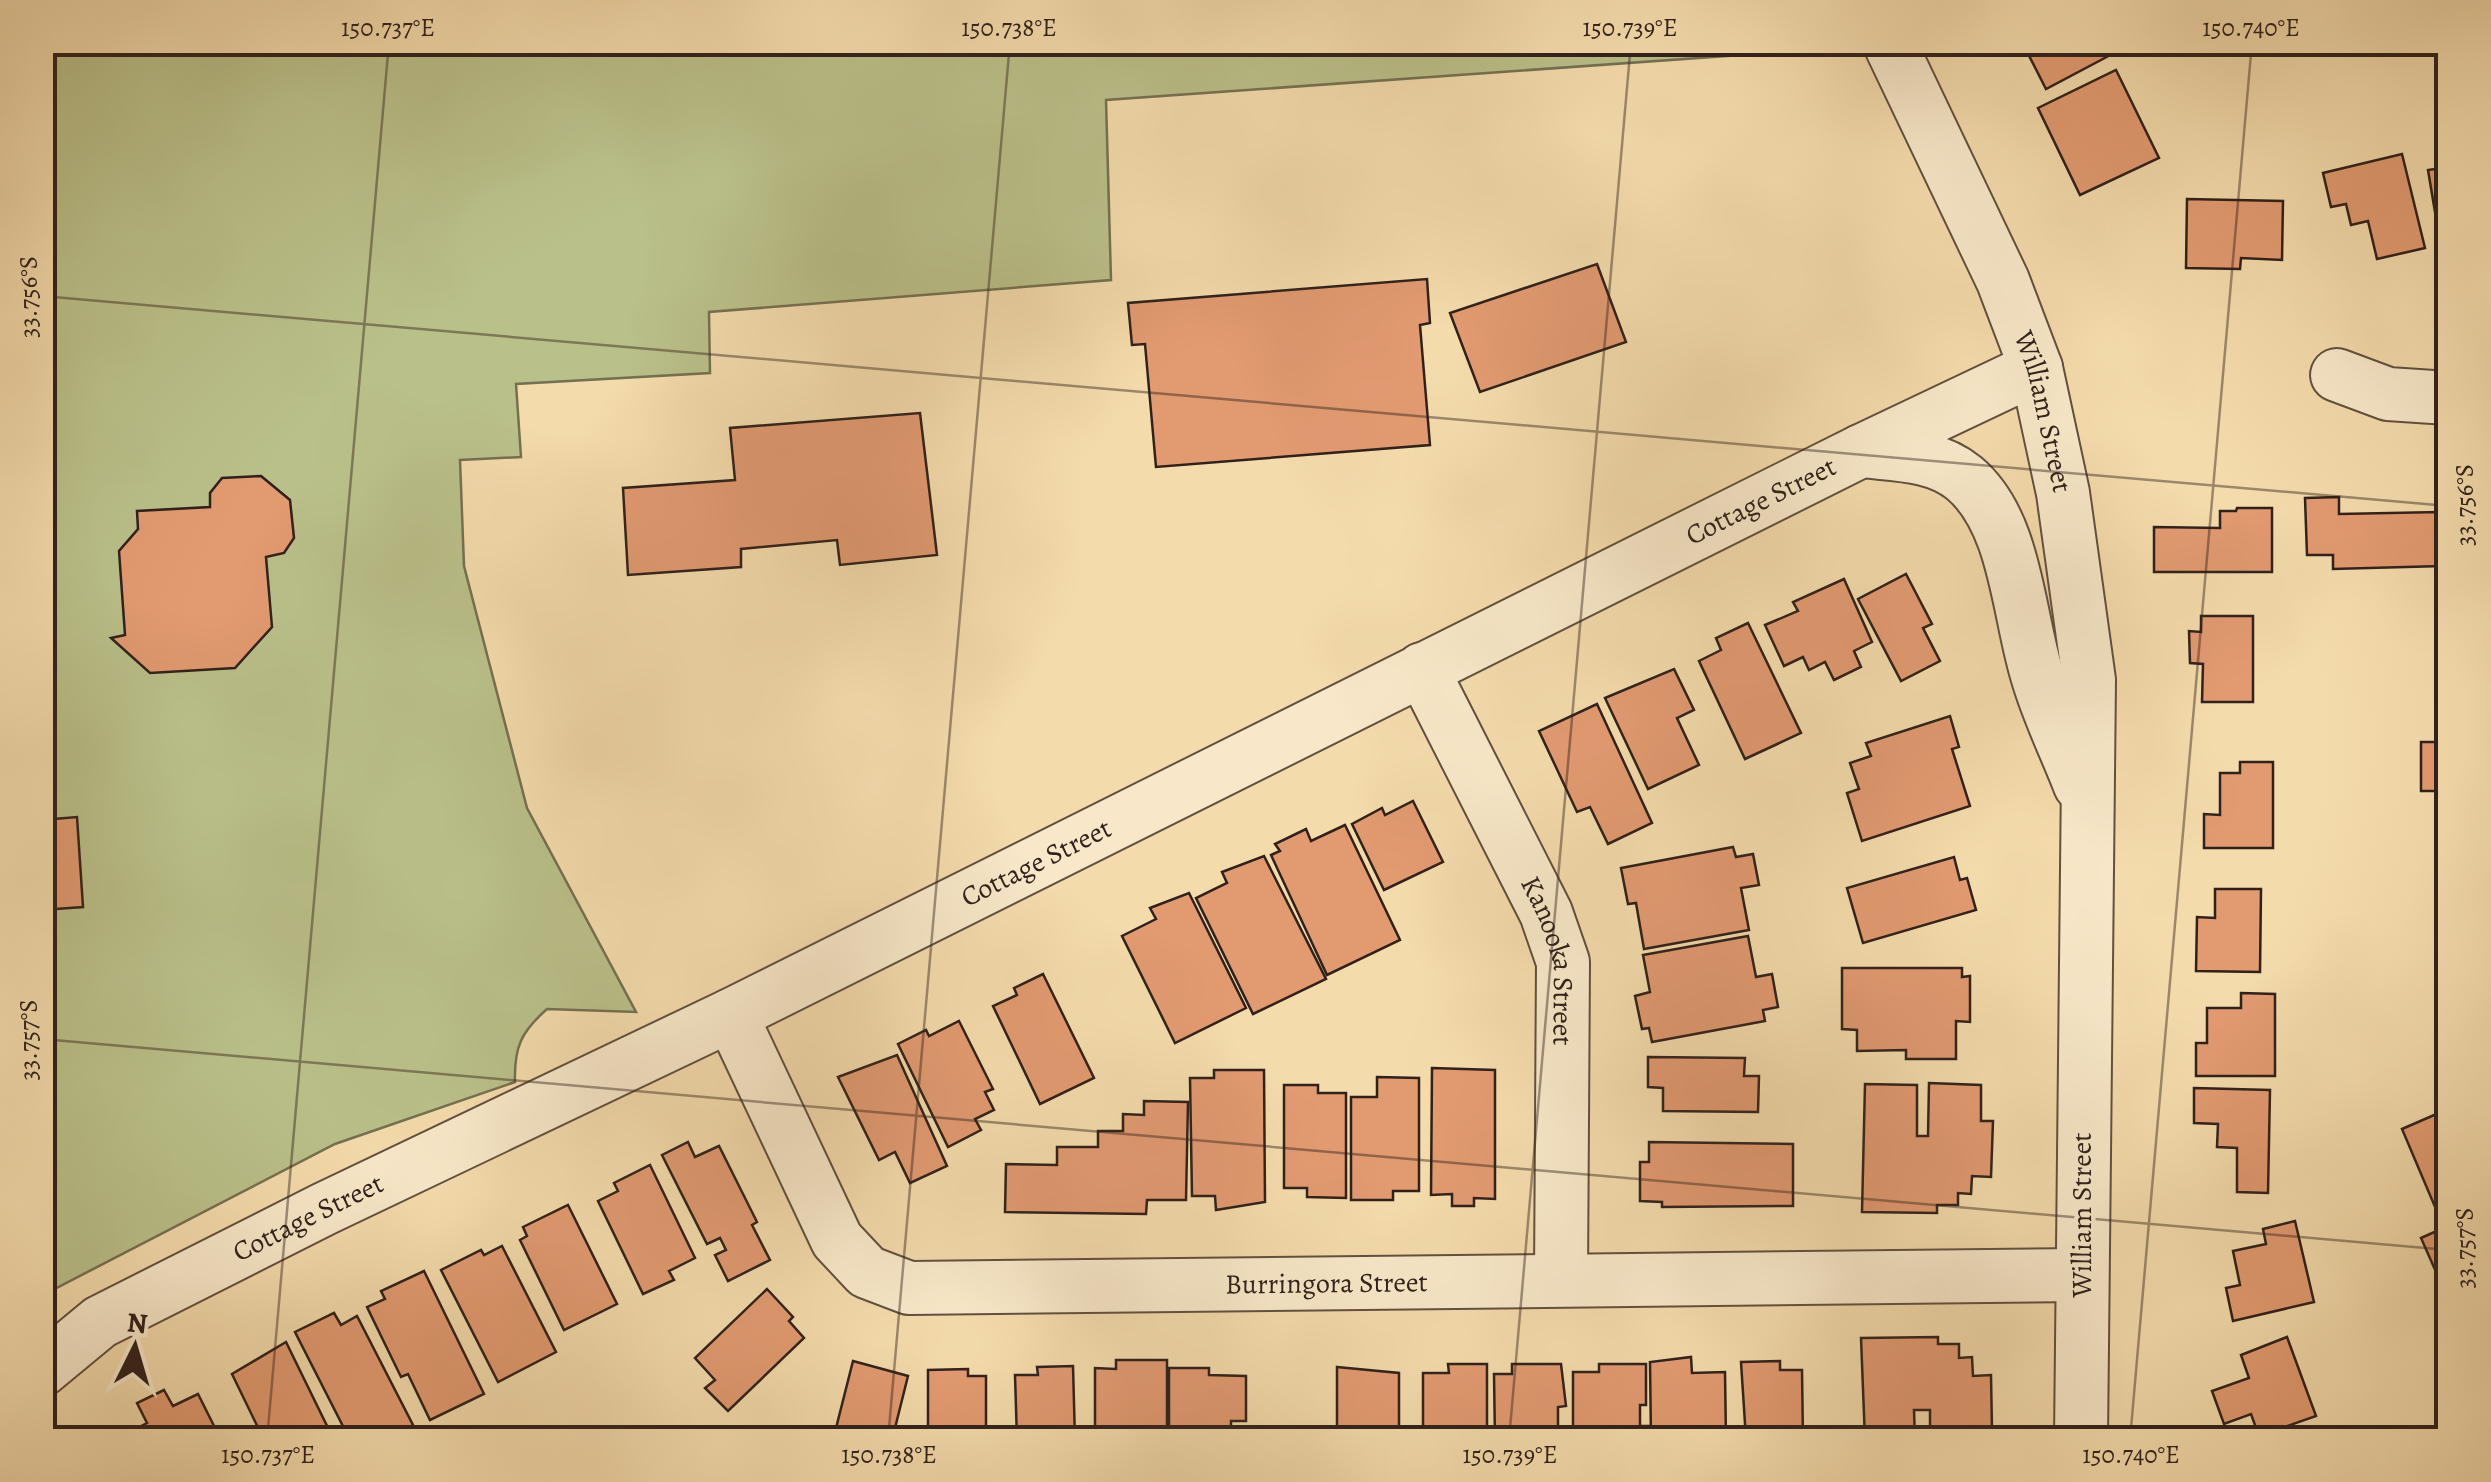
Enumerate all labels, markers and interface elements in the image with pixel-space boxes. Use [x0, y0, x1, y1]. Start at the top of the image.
text: 150.737°E [341, 11, 435, 45]
text: 150.738°E [961, 11, 1057, 45]
text: 150.739°E [1583, 11, 1677, 45]
text: 150.740°E [2202, 11, 2300, 45]
text: 33.756°S [12, 256, 46, 338]
street label: William Street [2004, 324, 2081, 496]
street label: Cottage Street [1679, 447, 1842, 555]
text: 33.756°S [2448, 464, 2482, 546]
street label: Cottage Street [954, 809, 1118, 916]
street label: Kanooka Street [1511, 870, 1582, 1046]
text: 33.757°S [12, 1000, 46, 1080]
street label: William Street [2063, 1132, 2101, 1299]
street label: Cottage Street [226, 1164, 390, 1271]
text: 33.757°S [2448, 1208, 2482, 1288]
street label: Burringora Street [1225, 1263, 1428, 1303]
north arrow [85, 1297, 185, 1397]
text: N [125, 1303, 149, 1343]
text: 150.737°E [221, 1438, 315, 1472]
text: 150.738°E [841, 1438, 937, 1472]
text: 150.739°E [1463, 1438, 1557, 1472]
text: 150.740°E [2082, 1438, 2180, 1472]

